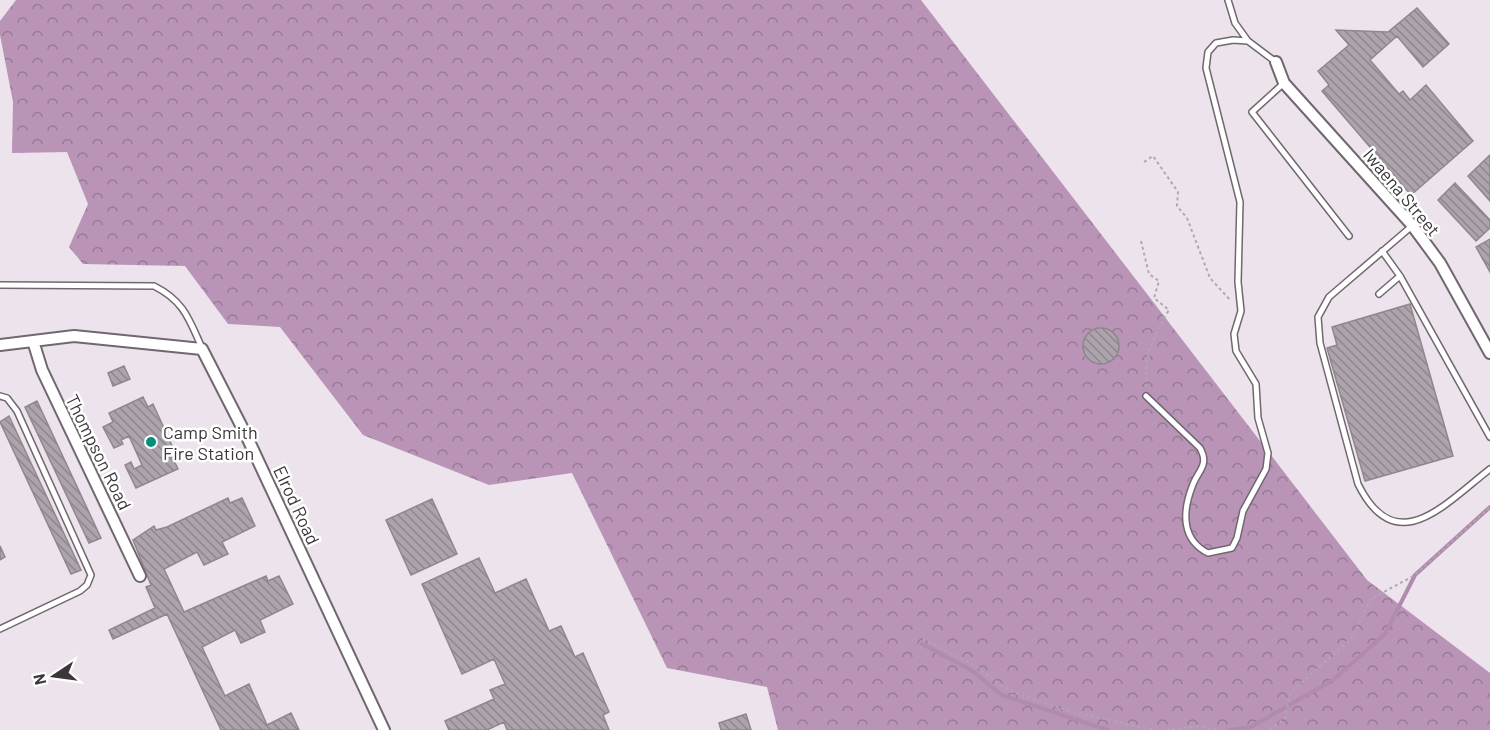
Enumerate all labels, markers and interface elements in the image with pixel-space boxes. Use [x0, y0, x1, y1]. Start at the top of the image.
street label: Iwaena Street [1359, 144, 1445, 240]
street label: Thompson Road [61, 391, 137, 513]
place label: Camp Smith Fire Station [163, 421, 258, 464]
marker: Camp Smith Fire Station [144, 435, 158, 449]
street label: Elrod Road [269, 462, 325, 548]
north arrow [24, 646, 84, 706]
text: N [28, 672, 49, 687]

